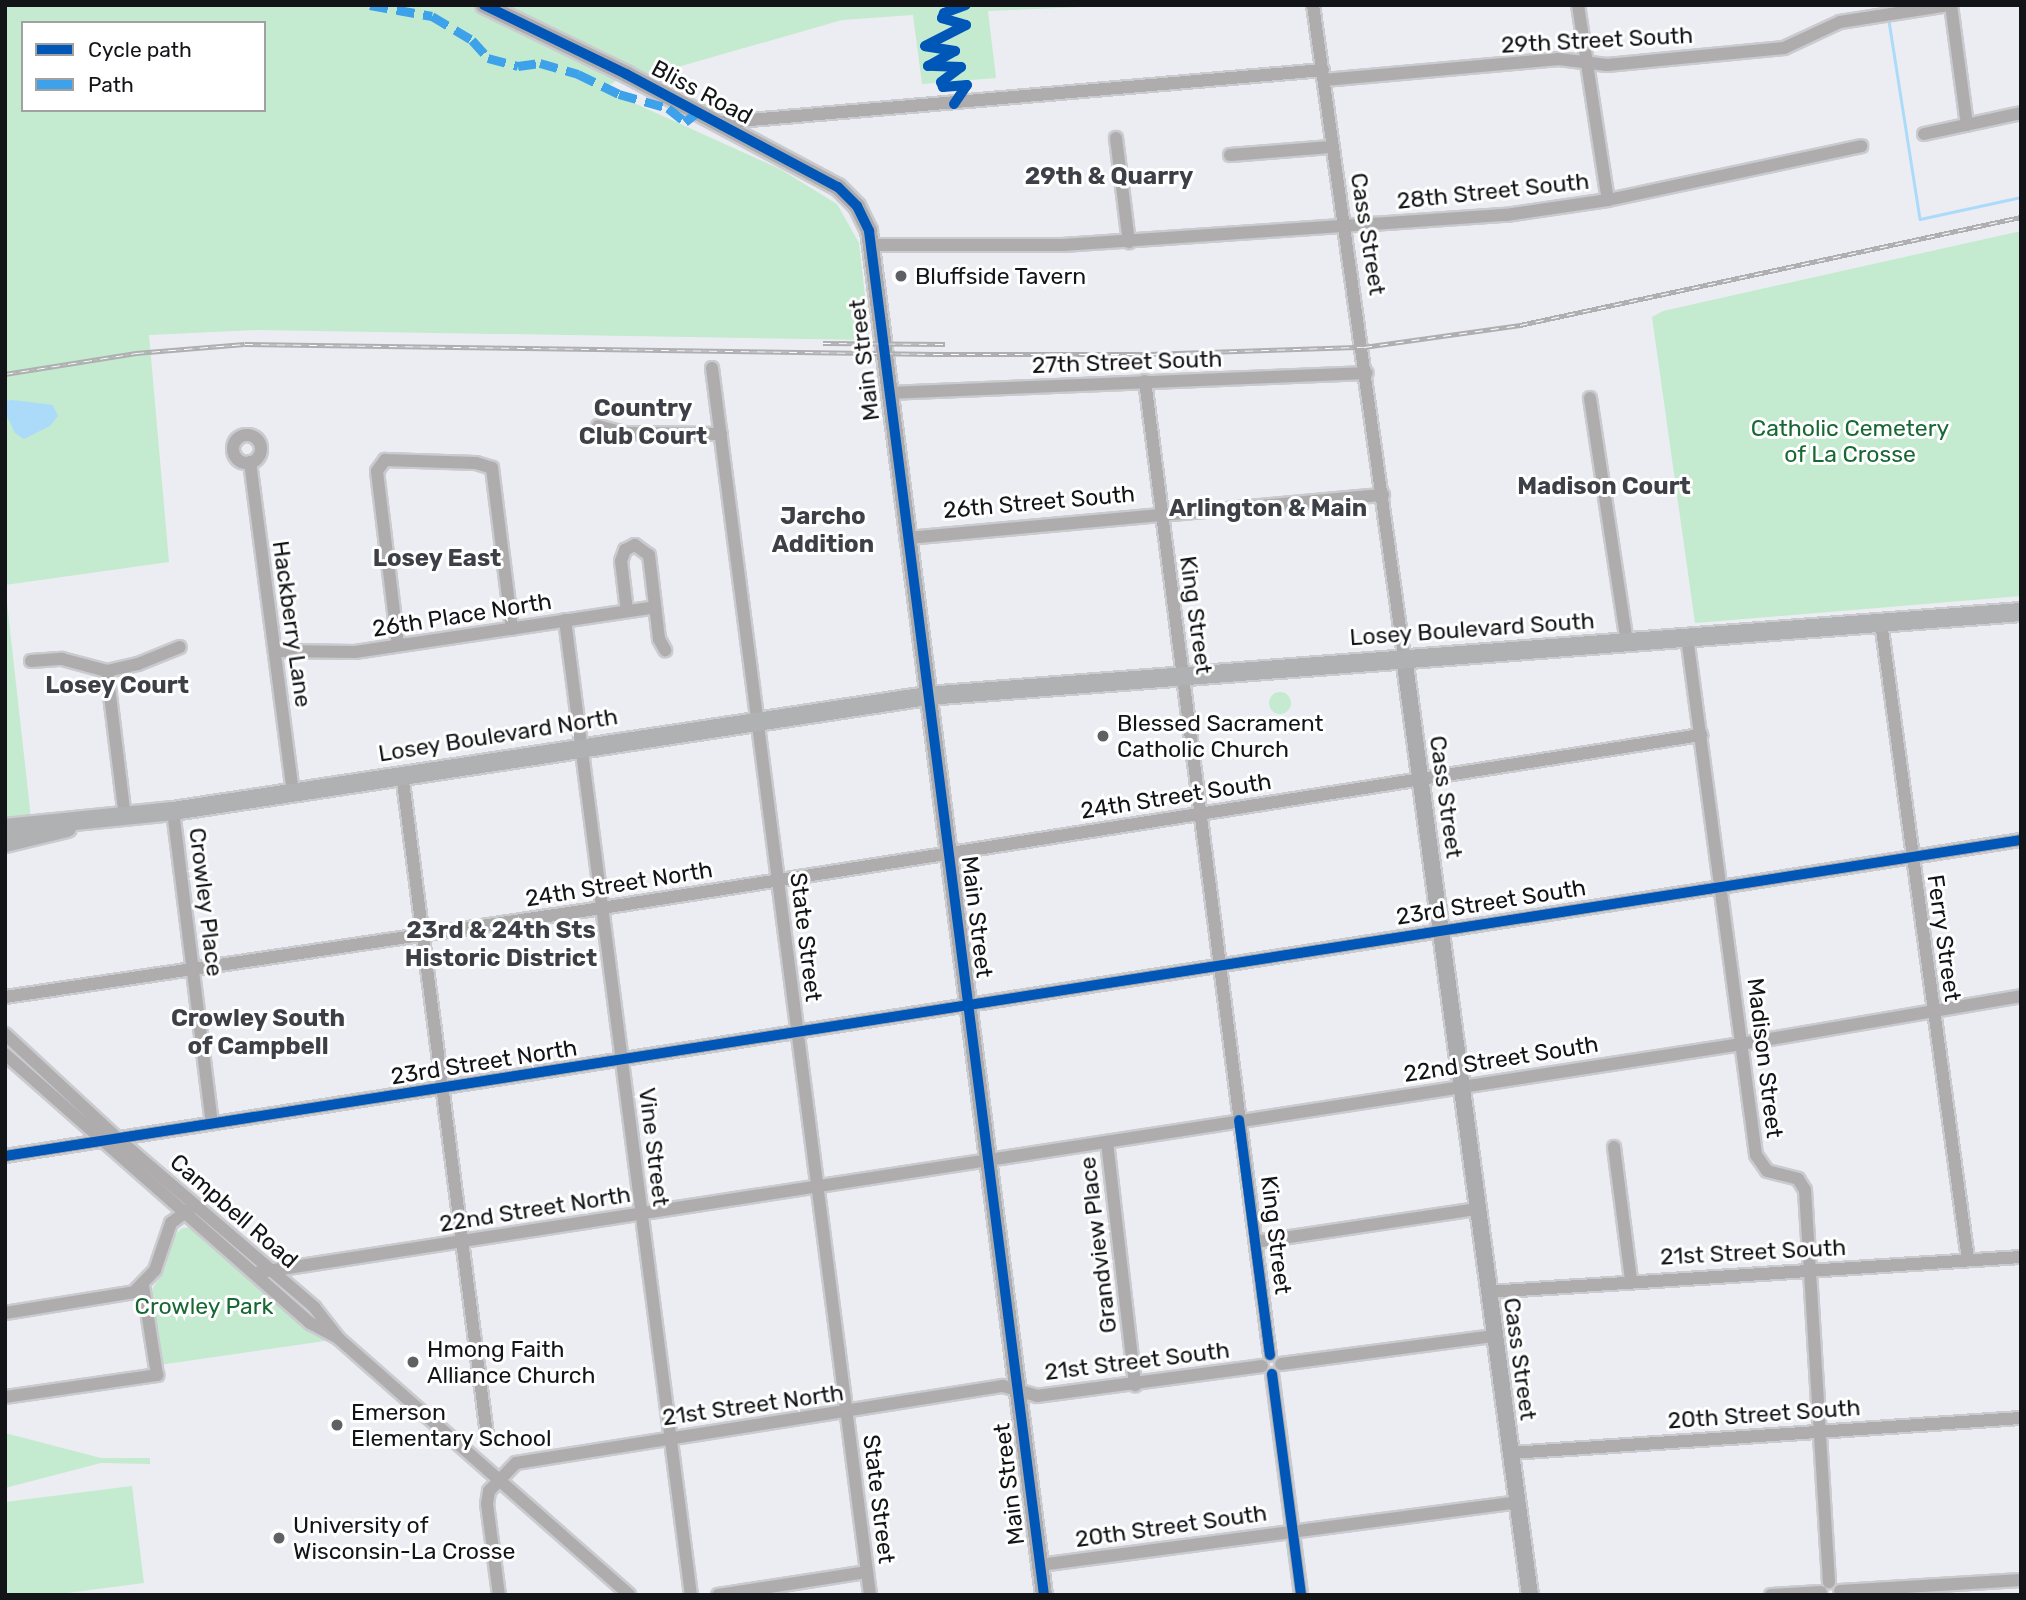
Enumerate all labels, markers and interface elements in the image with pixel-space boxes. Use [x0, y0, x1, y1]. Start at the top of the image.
legend [21, 21, 266, 112]
street label: 29th Street South [1500, 21, 1694, 59]
text: Cycle path [88, 37, 192, 62]
street label: Bliss Road [647, 54, 757, 130]
text: Path [88, 72, 134, 97]
district label: 29th & Quarry [1025, 163, 1193, 191]
street label: 28th Street South [1395, 167, 1591, 215]
street label: Cass Street [1345, 171, 1391, 297]
place label: Bluffside Tavern [915, 262, 1087, 290]
marker: Bluffside Tavern [893, 268, 909, 284]
street label: Main Street [843, 297, 885, 423]
street label: 27th Street South [1031, 345, 1223, 379]
district label: Country Club Court [579, 395, 707, 451]
park label: Catholic Cemetery of La Crosse [1751, 414, 1949, 468]
district label: Madison Court [1517, 473, 1691, 501]
street label: 26th Street South [942, 480, 1136, 524]
district label: Arlington & Main [1169, 495, 1367, 523]
district label: Jarcho Addition [772, 503, 874, 559]
street label: Hackberry Lane [267, 539, 317, 709]
district label: Losey East [372, 545, 502, 573]
street label: King Street [1174, 554, 1218, 676]
street label: 26th Place North [370, 587, 554, 643]
street label: Losey Boulevard South [1348, 607, 1596, 651]
district label: Losey Court [45, 672, 189, 700]
street label: Losey Boulevard North [376, 702, 620, 768]
place label: Blessed Sacrament Catholic Church [1117, 709, 1324, 763]
marker: Blessed Sacrament Catholic Church [1095, 728, 1111, 744]
street label: Cass Street [1424, 734, 1468, 860]
street label: 24th Street South [1079, 767, 1273, 825]
street label: Crowley Place [183, 826, 229, 978]
street label: Main Street [956, 854, 998, 980]
street label: 24th Street North [523, 856, 715, 912]
street label: State Street [784, 871, 828, 1003]
street label: 23rd Street South [1394, 873, 1588, 931]
street label: Ferry Street [1921, 873, 1967, 1003]
district label: 23rd & 24th Sts Historic District [405, 917, 597, 973]
street label: Madison Street [1741, 976, 1789, 1140]
district label: Crowley South of Campbell [171, 1005, 345, 1061]
street label: 22nd Street South [1402, 1030, 1600, 1088]
street label: 23rd Street North [389, 1034, 579, 1090]
street label: Vine Street [633, 1086, 675, 1208]
street label: Campbell Road [165, 1148, 303, 1274]
street label: Grandview Place [1073, 1155, 1123, 1335]
street label: King Street [1255, 1174, 1297, 1296]
street label: 22nd Street North [437, 1180, 633, 1238]
street label: 21st Street South [1659, 1233, 1847, 1271]
park label: Crowley Park [134, 1292, 274, 1320]
street label: Cass Street [1498, 1296, 1542, 1422]
place label: Hmong Faith Alliance Church [427, 1335, 595, 1389]
street label: 21st Street South [1043, 1336, 1231, 1386]
marker: Hmong Faith Alliance Church [405, 1354, 421, 1370]
street label: 21st Street North [661, 1379, 845, 1431]
street label: 20th Street South [1667, 1393, 1861, 1435]
place label: Emerson Elementary School [351, 1398, 552, 1452]
marker: Emerson Elementary School [329, 1417, 345, 1433]
street label: Main Street [988, 1421, 1030, 1547]
street label: State Street [857, 1433, 901, 1565]
street label: 20th Street South [1073, 1499, 1269, 1553]
place label: University of Wisconsin-La Crosse [293, 1511, 515, 1565]
marker: University of Wisconsin-La Crosse [271, 1530, 287, 1546]

